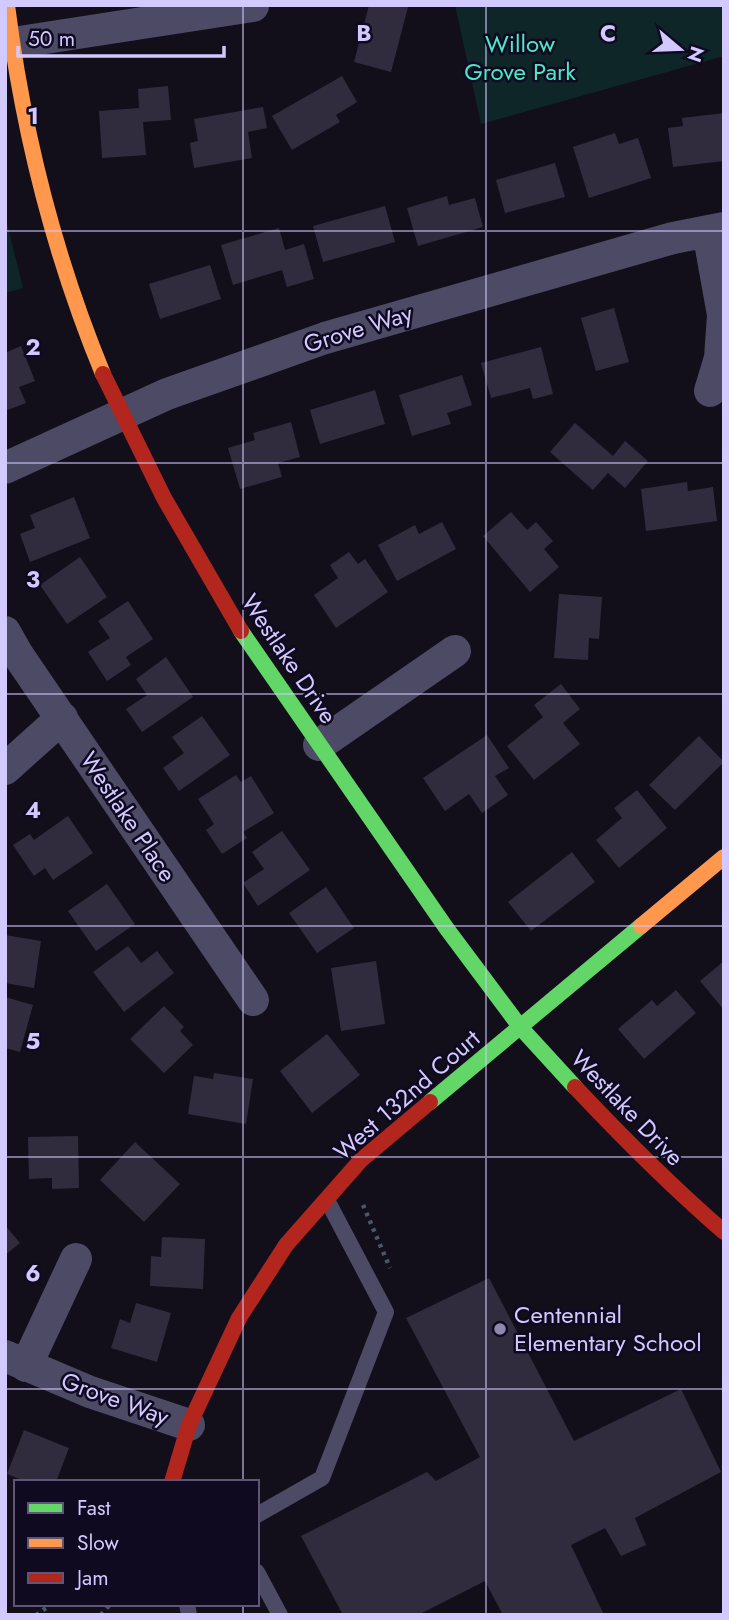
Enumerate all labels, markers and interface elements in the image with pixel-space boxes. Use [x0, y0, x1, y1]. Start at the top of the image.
scale bar [18, 14, 224, 58]
north arrow [645, 14, 715, 84]
text: B [356, 16, 372, 50]
text: C [600, 16, 616, 50]
text: 50 m [28, 24, 75, 54]
park label: Willow Grove Park [464, 26, 576, 89]
text: N [680, 43, 711, 66]
text: 1 [27, 99, 39, 133]
street label: Grove Way [299, 295, 417, 362]
text: 2 [25, 330, 41, 364]
text: 3 [26, 562, 40, 596]
street label: Westlake Drive [233, 587, 346, 731]
street label: Westlake Place [72, 745, 185, 889]
text: 4 [25, 793, 41, 827]
street label: West 132nd Court [326, 1021, 488, 1168]
text: 5 [26, 1024, 40, 1058]
street label: Westlake Drive [563, 1042, 692, 1174]
text: 6 [25, 1256, 41, 1290]
place label: Centennial Elementary School [514, 1297, 702, 1360]
marker: Centennial Elementary School [492, 1321, 508, 1337]
street label: Grove Way [56, 1363, 174, 1434]
legend [14, 1480, 259, 1606]
text: Fast [77, 1493, 110, 1523]
text: Slow [77, 1528, 119, 1558]
text: Jam [74, 1563, 109, 1593]

